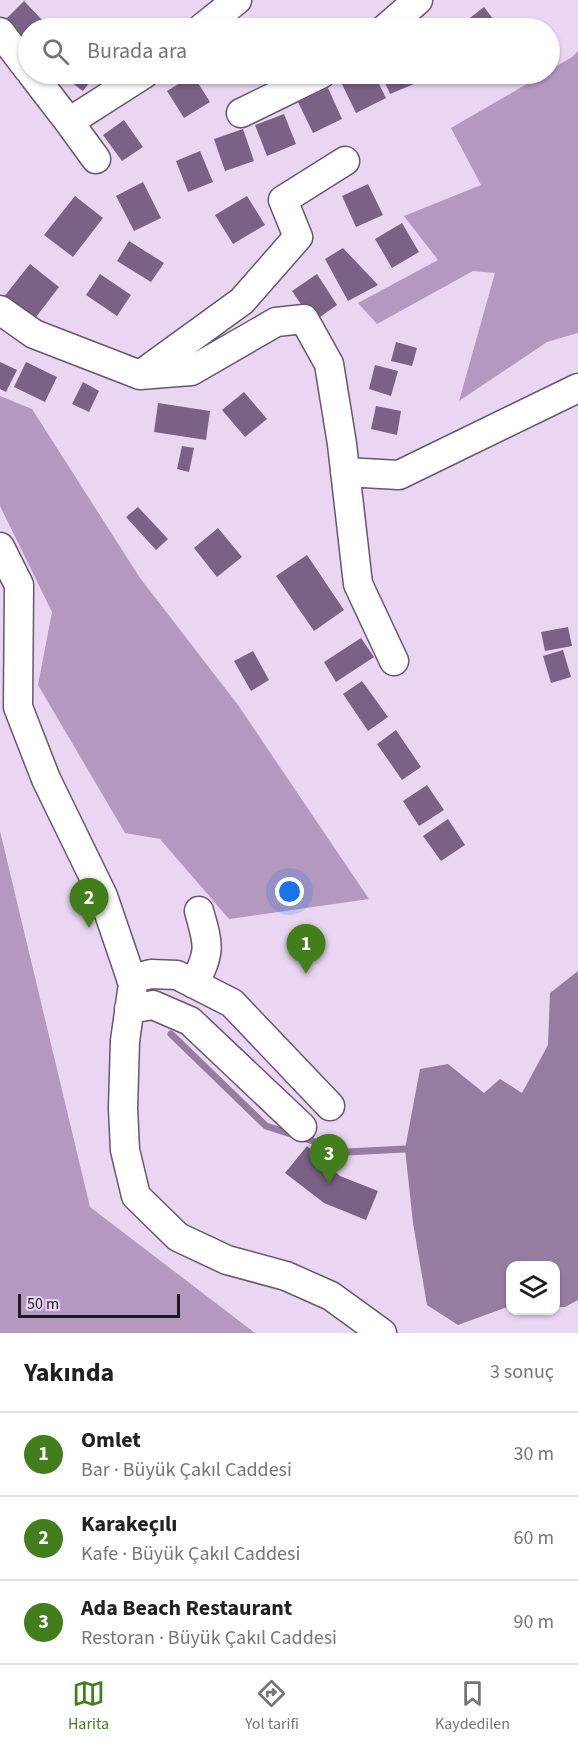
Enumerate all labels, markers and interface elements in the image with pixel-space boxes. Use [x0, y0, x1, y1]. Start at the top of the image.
search box [18, 18, 560, 84]
icon: search [39, 35, 72, 68]
text: Burada ara [87, 35, 187, 67]
your location [275, 877, 304, 906]
pin: 2 [70, 878, 109, 928]
pin: 1 [286, 924, 326, 974]
pin: 3 [310, 1134, 348, 1184]
map controls [506, 1261, 560, 1315]
button: layers [506, 1261, 560, 1315]
scale bar [18, 1291, 180, 1318]
text: 50 m [27, 1293, 59, 1315]
text: Yakında [24, 1354, 114, 1391]
text: 3 sonuç [490, 1358, 554, 1386]
text: Omlet [81, 1424, 141, 1456]
text: 1 [38, 1440, 49, 1468]
text: 30 m [514, 1440, 554, 1468]
text: Bar · Büyük Çakıl Caddesi [81, 1456, 292, 1484]
text: Karakeçılı [81, 1508, 177, 1540]
text: 2 [38, 1524, 49, 1552]
text: 60 m [514, 1524, 554, 1552]
text: Kafe · Büyük Çakıl Caddesi [81, 1540, 300, 1568]
text: Ada Beach Restaurant [81, 1592, 292, 1624]
text: 3 [38, 1608, 49, 1636]
text: 90 m [514, 1608, 554, 1636]
text: Restoran · Büyük Çakıl Caddesi [81, 1624, 337, 1652]
tab: Harita [68, 1677, 109, 1735]
tab: Yol tarifi [245, 1677, 299, 1735]
tab: Kaydedilen [435, 1677, 510, 1735]

